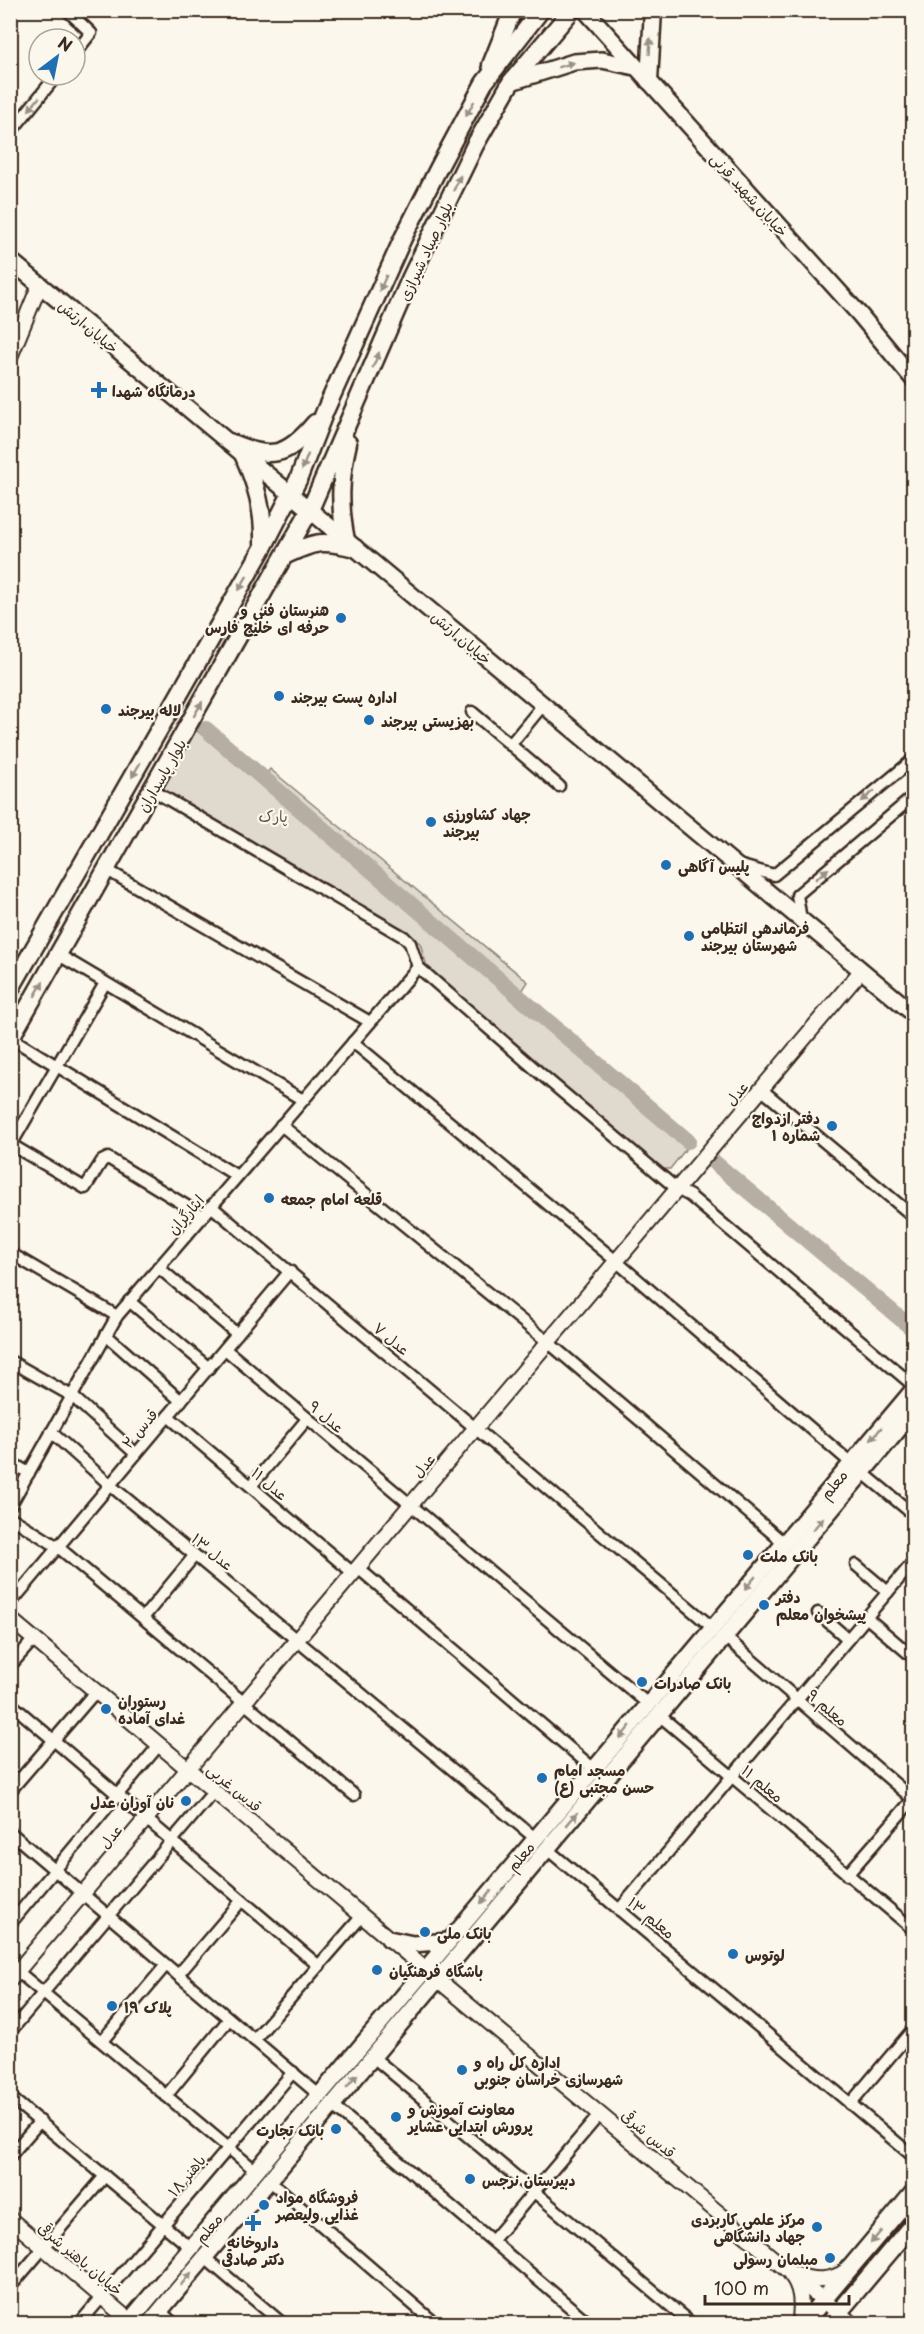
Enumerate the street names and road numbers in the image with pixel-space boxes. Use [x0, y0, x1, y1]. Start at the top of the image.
street label: خیابان شهید قرنی [706, 147, 794, 241]
street label: بلوار صیاد شیرازی [392, 198, 458, 304]
street label: خیابان ارتش [54, 294, 124, 358]
street label: خیابان ارتش [427, 605, 497, 669]
street label: بلوار پاسداران [131, 734, 191, 816]
street label: عدل [719, 1076, 753, 1110]
street label: ایثارگران [161, 1189, 209, 1239]
street label: عدل ۷ [369, 1316, 415, 1360]
street label: عدل ۹ [304, 1394, 350, 1438]
street label: قدس ۲ [115, 1403, 163, 1453]
street label: عدل [406, 1448, 440, 1482]
street label: عدل ۱۱ [247, 1461, 293, 1505]
street label: معلم [814, 1464, 854, 1505]
street label: عدل ۱۳ [187, 1527, 239, 1575]
street label: معلم ۹ [801, 1683, 853, 1733]
street label: قدس غربی [203, 1757, 267, 1817]
street label: معلم ۱۱ [736, 1759, 789, 1809]
street label: عدل [93, 1819, 127, 1853]
street label: معلم [501, 1836, 541, 1877]
street label: معلم ۱۳ [622, 1890, 681, 1945]
street label: قدس شرقی [617, 2103, 681, 2163]
street label: باهنر ۱۸ [161, 2149, 211, 2201]
street label: معلم [189, 2208, 229, 2249]
street label: خیابان باهنر شرقی [34, 2216, 128, 2300]

